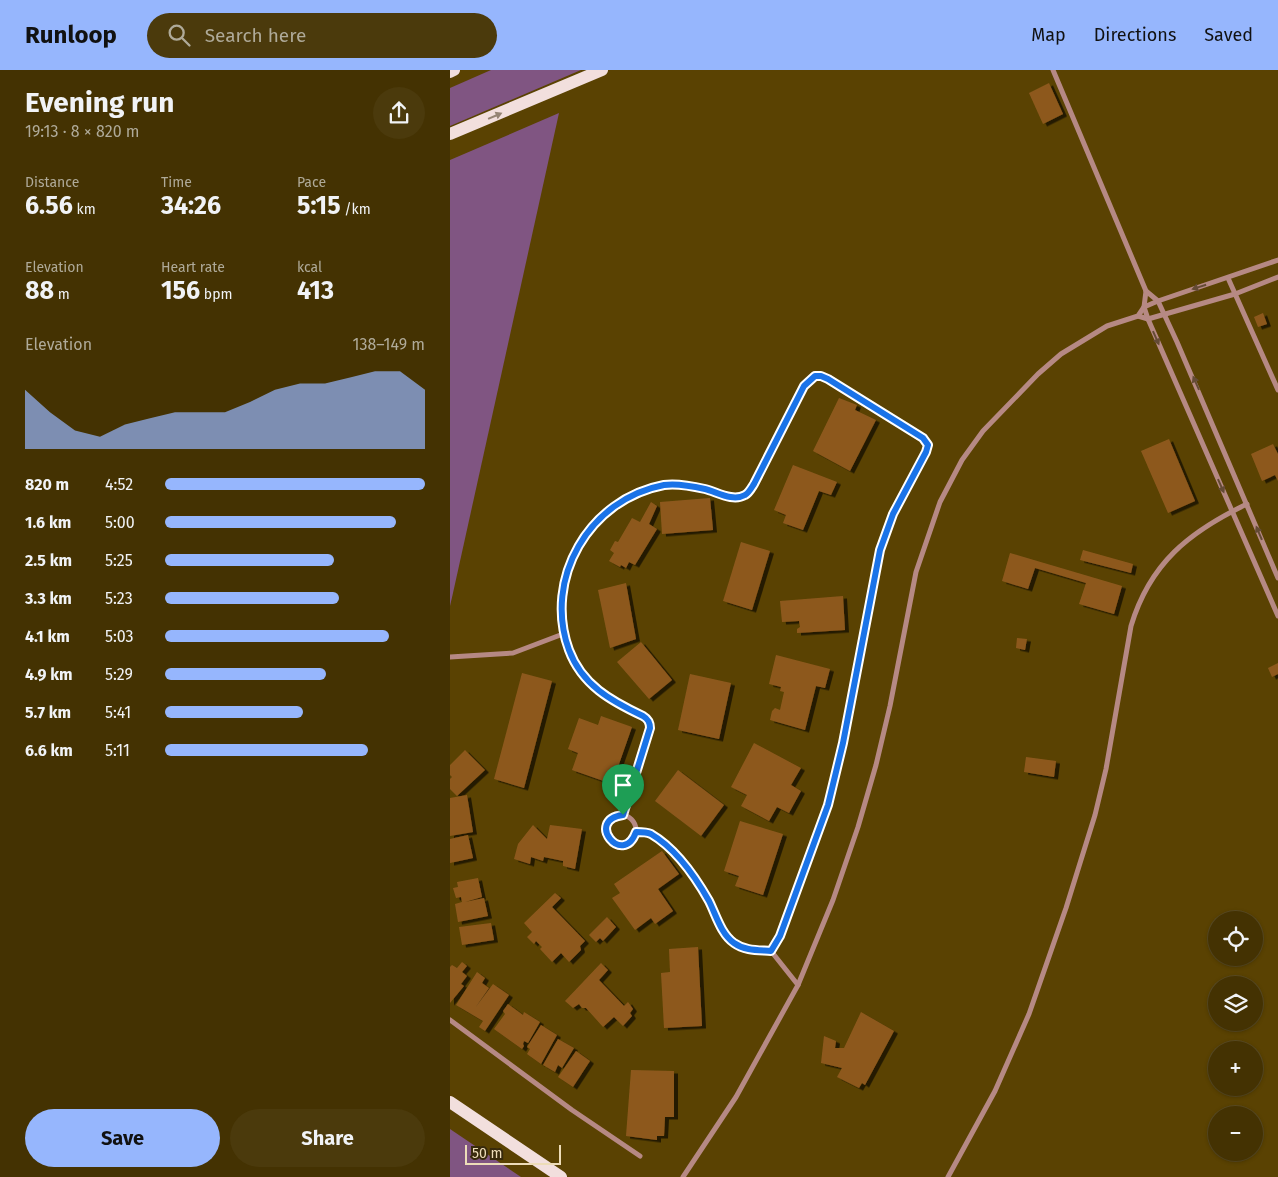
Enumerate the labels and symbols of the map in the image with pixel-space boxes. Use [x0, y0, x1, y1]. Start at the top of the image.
one-way arrow [488, 111, 502, 119]
one-way arrow [1191, 284, 1206, 292]
one-way arrow [1153, 331, 1161, 345]
one-way arrow [1191, 376, 1199, 390]
one-way arrow [1218, 479, 1226, 493]
one-way arrow [1254, 526, 1262, 540]
pin [602, 764, 644, 815]
scale bar [465, 1142, 561, 1165]

